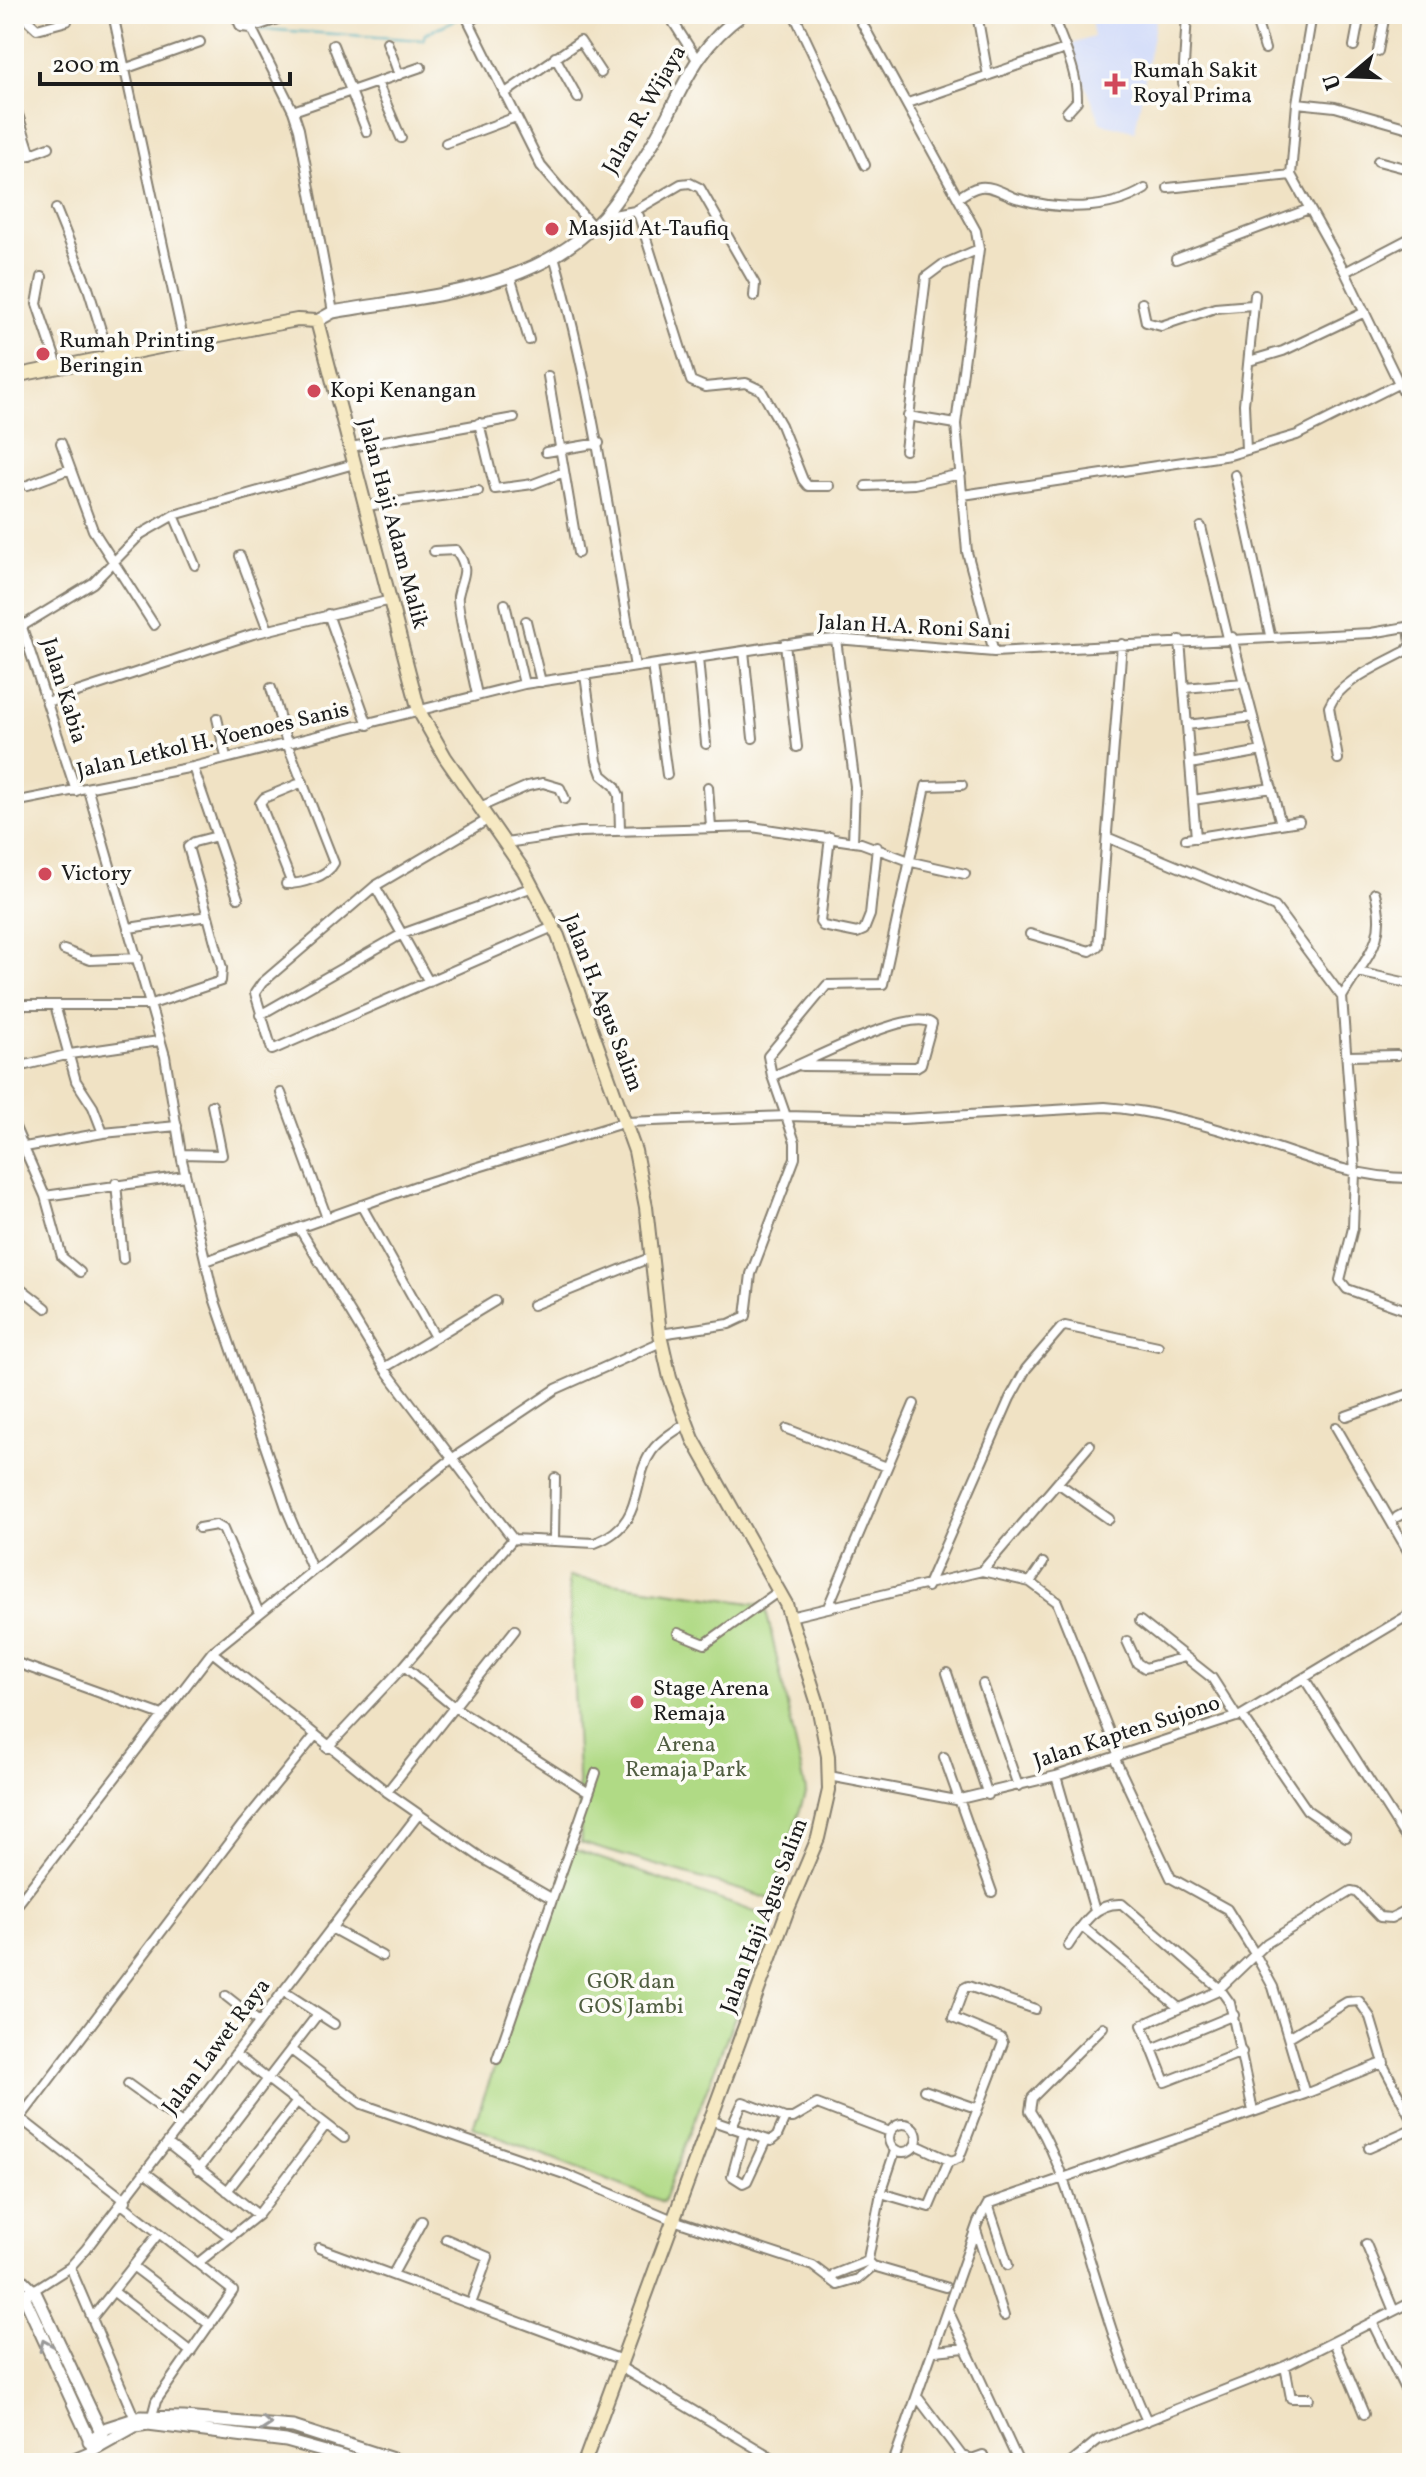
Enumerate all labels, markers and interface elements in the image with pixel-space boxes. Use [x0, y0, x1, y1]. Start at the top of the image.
scale bar [40, 36, 290, 86]
north arrow [1310, 36, 1390, 116]
street label: Jalan R. Wijaya [595, 40, 695, 180]
text: 200 m [52, 49, 120, 83]
place label: Rumah Sakit Royal Prima [1133, 56, 1258, 112]
text: U [1316, 70, 1351, 94]
marker: Rumah Sakit Royal Prima [1104, 73, 1126, 95]
place label: Masjid At-Taufiq [568, 214, 729, 245]
marker: Masjid At-Taufiq [543, 220, 561, 238]
place label: Rumah Printing Beringin [59, 326, 215, 382]
marker: Rumah Printing Beringin [34, 345, 52, 363]
place label: Kopi Kenangan [330, 376, 476, 407]
marker: Kopi Kenangan [305, 382, 323, 400]
street label: Jalan Haji Adam Malik [349, 415, 435, 633]
street label: Jalan H.A. Roni Sani [817, 607, 1011, 649]
street label: Jalan Kabia [32, 634, 94, 748]
street label: Jalan Letkol H. Yoenoes Sanis [74, 695, 352, 787]
place label: Victory [61, 859, 132, 890]
marker: Victory [36, 865, 54, 883]
street label: Jalan H. Agus Salim [554, 910, 650, 1096]
place label: Stage Arena Remaja [653, 1674, 769, 1730]
street label: Jalan Kapten Sujono [1030, 1688, 1224, 1778]
marker: Stage Arena Remaja [628, 1693, 646, 1711]
park label: Arena Remaja Park [625, 1730, 747, 1786]
street label: Jalan Haji Agus Salim [713, 1814, 817, 2018]
park label: GOR dan GOS Jambi [578, 1967, 684, 2023]
street label: Jalan Lawet Raya [155, 1972, 279, 2122]
one-way arrow [38, 2339, 54, 2353]
one-way arrow [260, 2416, 273, 2433]

